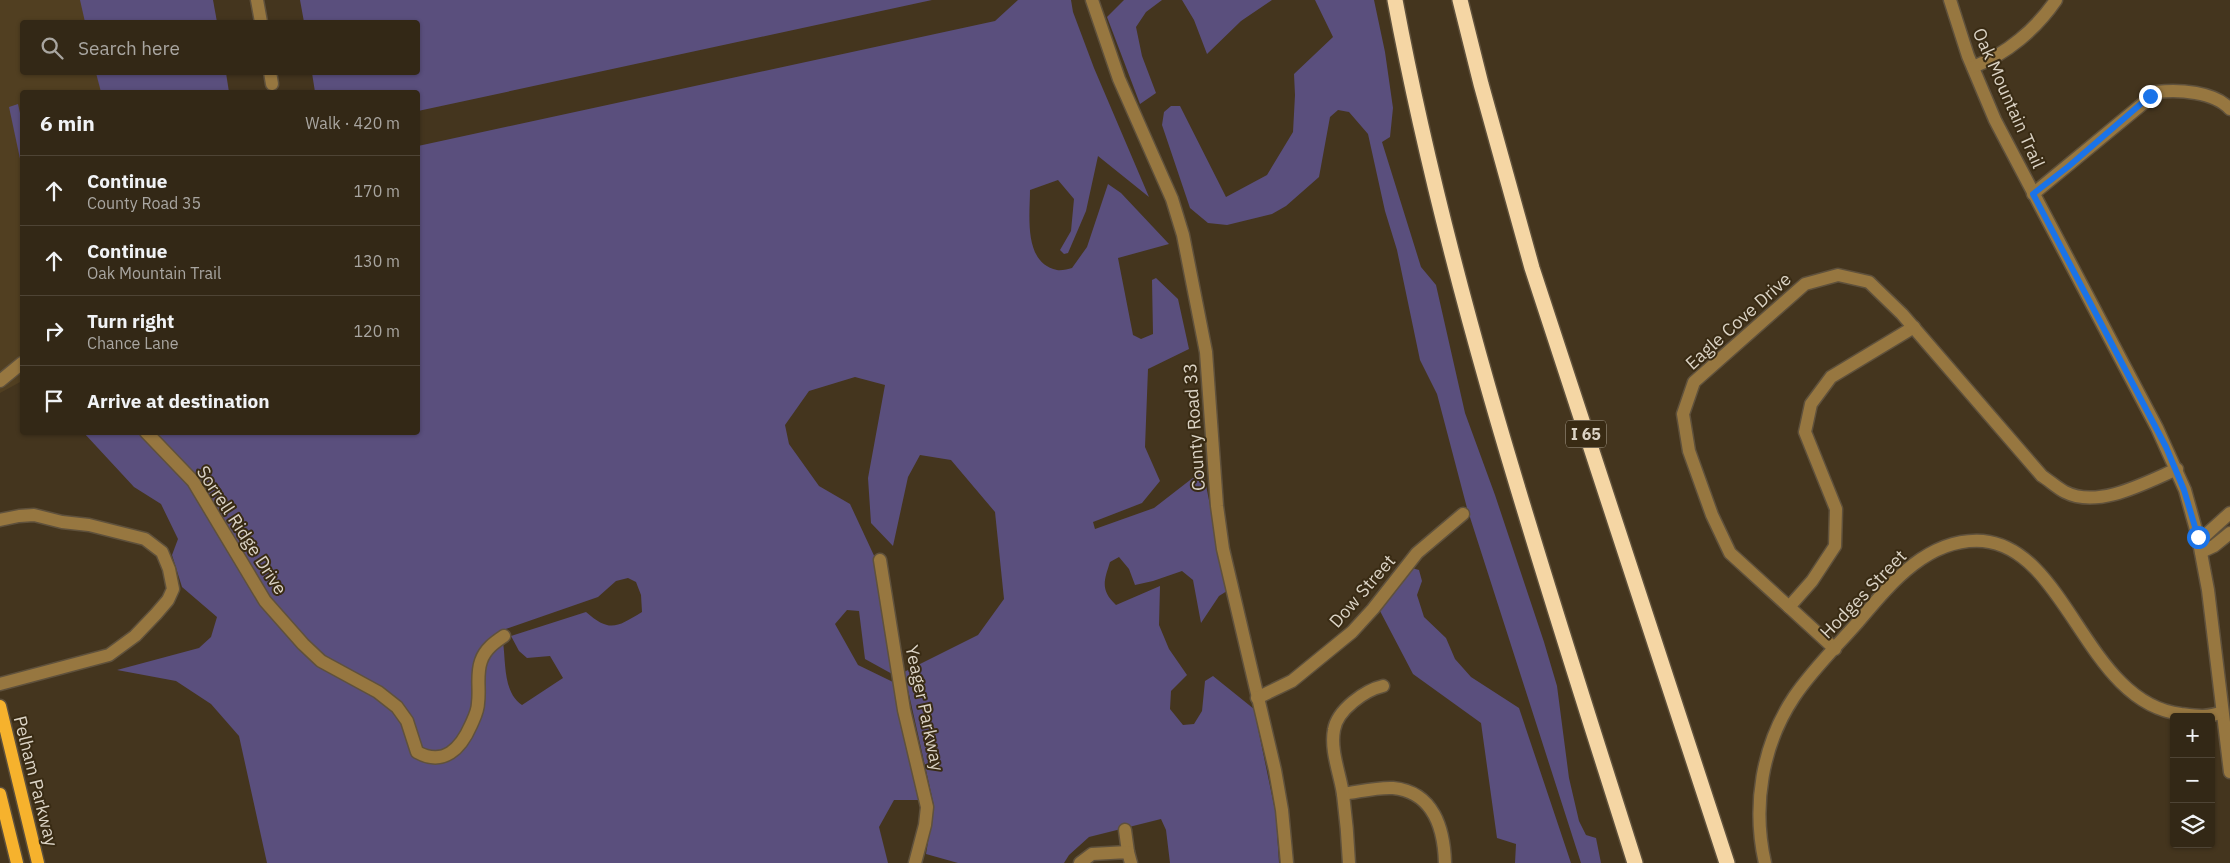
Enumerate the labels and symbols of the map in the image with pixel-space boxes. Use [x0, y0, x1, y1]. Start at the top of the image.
street label: Oak Mountain Trail [1968, 24, 2050, 172]
route end [2139, 85, 2162, 108]
street label: Eagle Cove Drive [1680, 267, 1796, 375]
street label: County Road 33 [1178, 362, 1210, 492]
road number: I 65 [1566, 420, 1606, 448]
street label: Sorrell Ridge Drive [192, 461, 292, 599]
route start [2187, 526, 2210, 549]
street label: Hodges Street [1815, 545, 1911, 643]
street label: Dow Street [1324, 550, 1400, 632]
street label: Yeager Parkway [900, 643, 950, 773]
street label: Pelham Parkway [9, 713, 63, 849]

